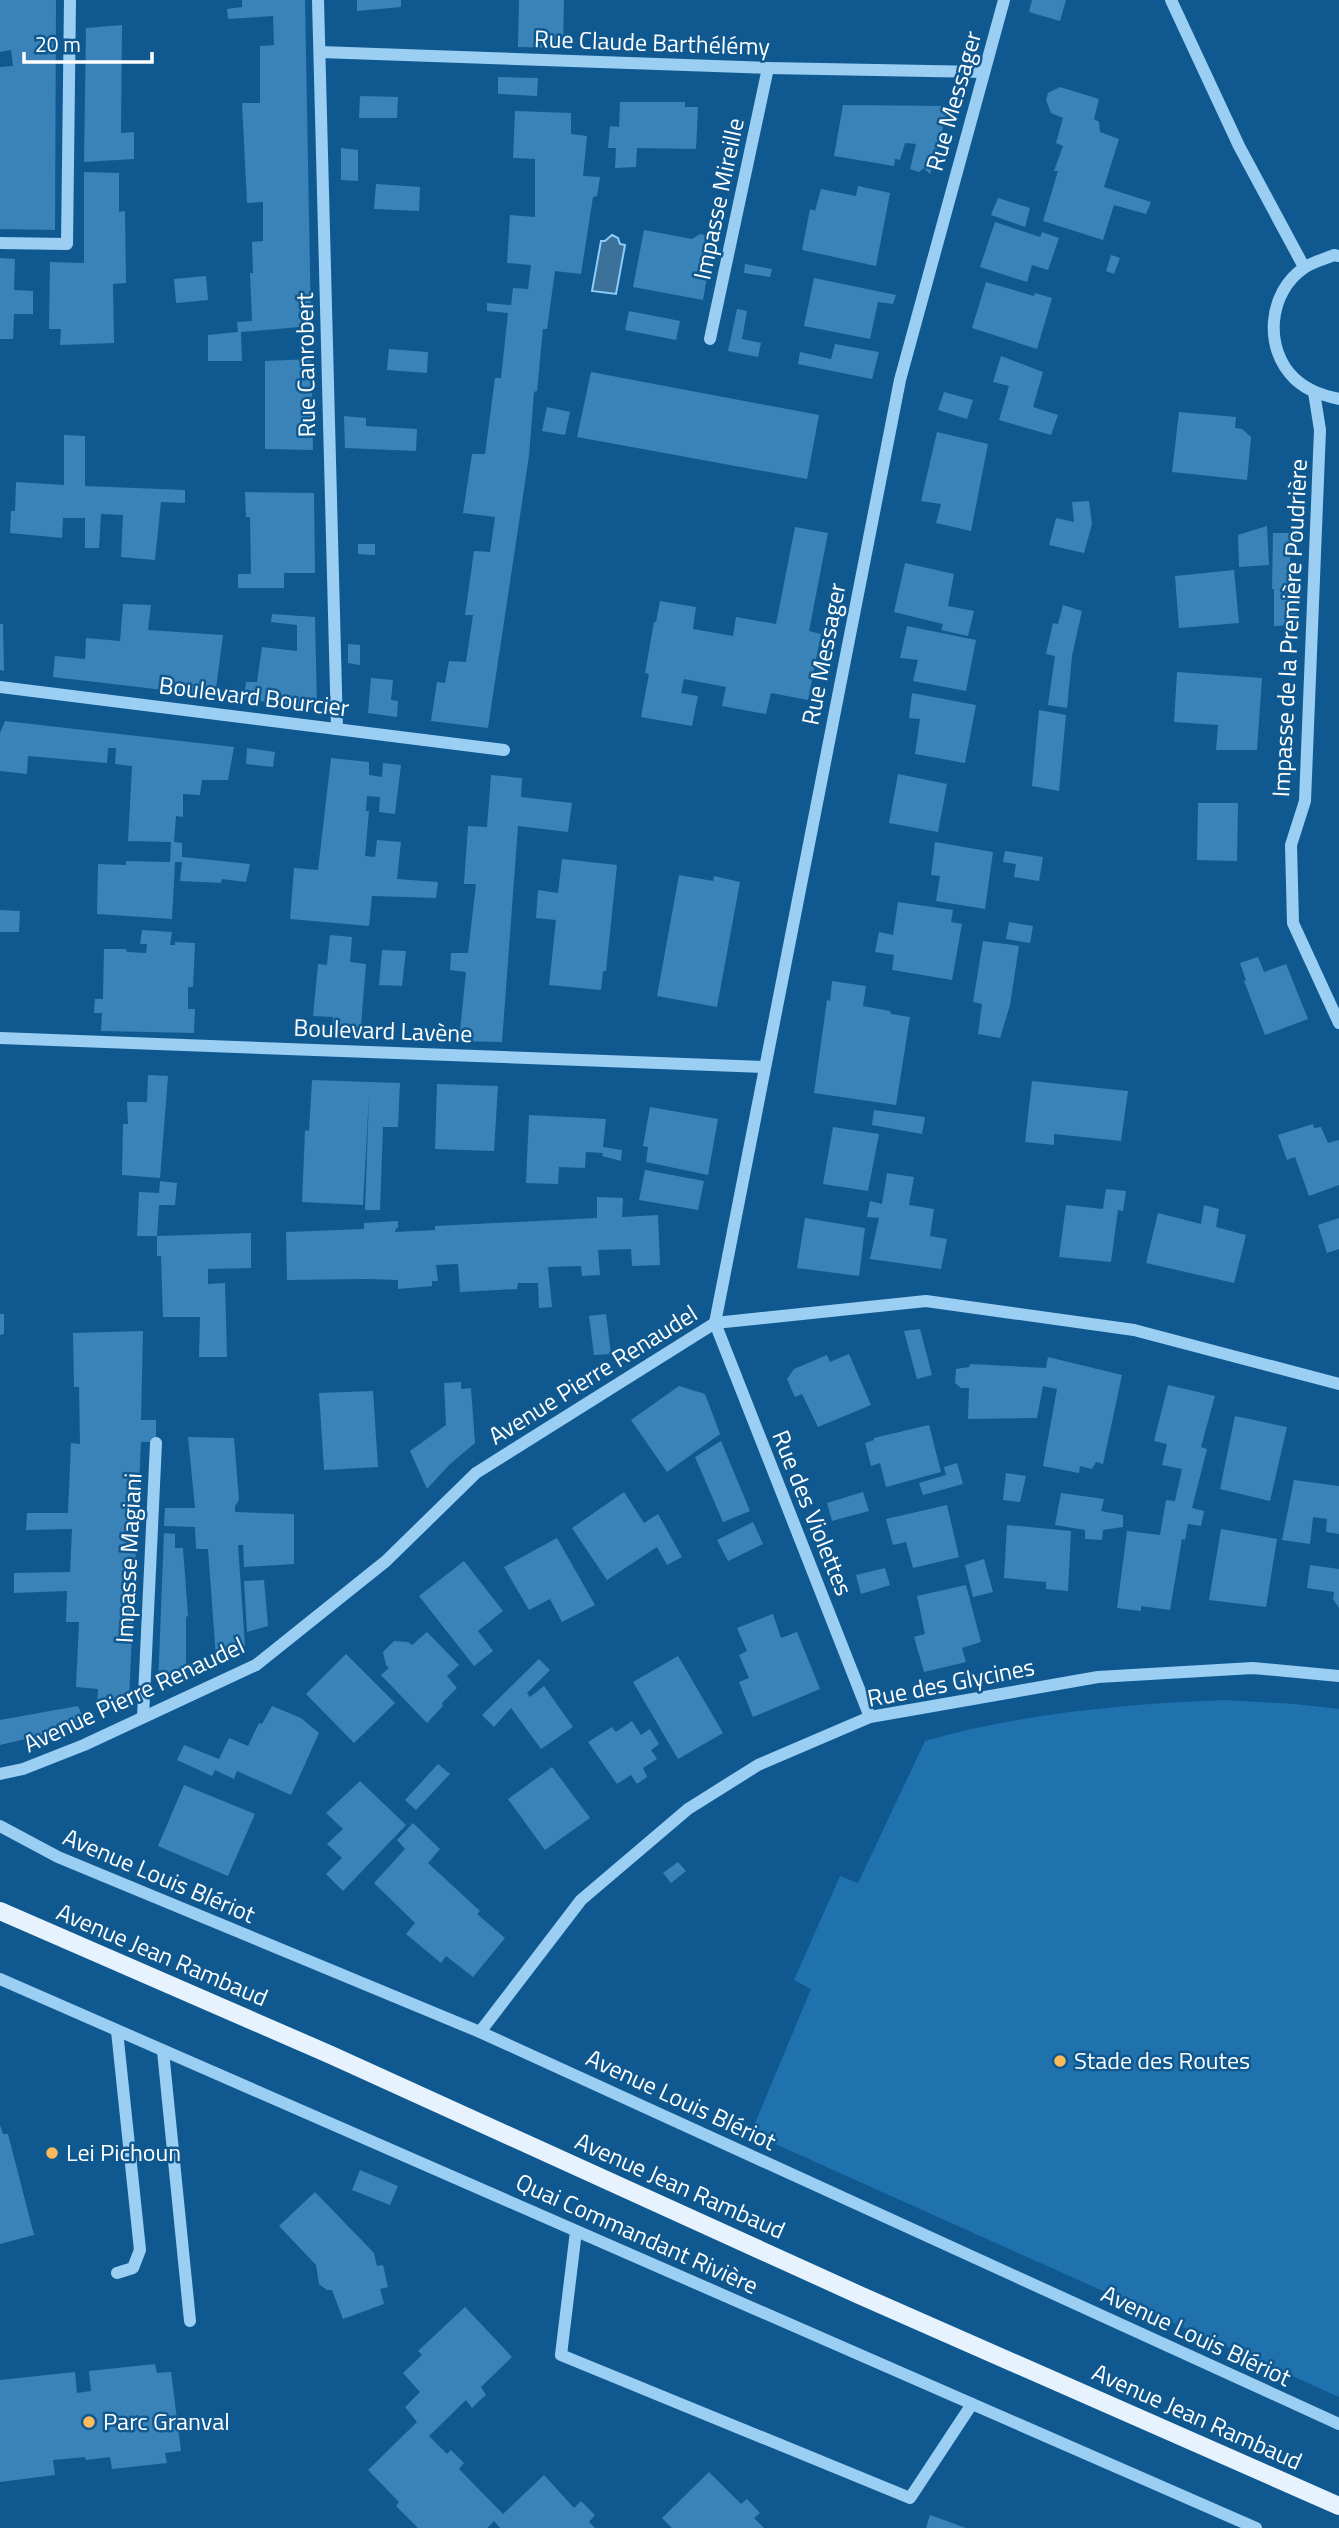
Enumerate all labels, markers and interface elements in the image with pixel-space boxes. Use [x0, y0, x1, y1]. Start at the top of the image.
street label: Rue Claude Barthélémy [533, 20, 771, 64]
scale bar [24, 21, 152, 65]
street label: Rue Messager [916, 26, 990, 175]
text: 20 m [35, 28, 81, 60]
street label: Impasse Mireille [683, 115, 753, 283]
street label: Rue Canrobert [286, 292, 324, 438]
street label: Impasse de la Première Poudrière [1262, 458, 1316, 798]
street label: Rue Messager [792, 580, 854, 728]
street label: Boulevard Bourcier [157, 666, 351, 726]
street label: Boulevard Lavène [293, 1009, 473, 1051]
street label: Avenue Pierre Renaudel [481, 1295, 704, 1453]
street label: Rue des Violettes [763, 1424, 863, 1601]
street label: Impasse Magiani [106, 1472, 150, 1644]
street label: Avenue Pierre Renaudel [17, 1627, 250, 1761]
street label: Rue des Glycines [864, 1648, 1038, 1716]
street label: Avenue Louis Blériot [58, 1818, 262, 1932]
street label: Avenue Jean Rambaud [51, 1893, 274, 2015]
street label: Avenue Louis Blériot [581, 2039, 783, 2159]
place label: Stade des Routes [1074, 2042, 1250, 2078]
marker: Stade des Routes [1052, 2053, 1068, 2069]
street label: Avenue Jean Rambaud [570, 2123, 791, 2248]
place label: Lei Pichoun [66, 2134, 181, 2170]
marker: Lei Pichoun [44, 2145, 60, 2161]
street label: Quai Commandant Rivière [510, 2163, 764, 2303]
street label: Avenue Louis Blériot [1096, 2275, 1298, 2395]
street label: Avenue Jean Rambaud [1087, 2354, 1308, 2479]
place label: Parc Granval [103, 2403, 230, 2439]
marker: Parc Granval [81, 2414, 97, 2430]

